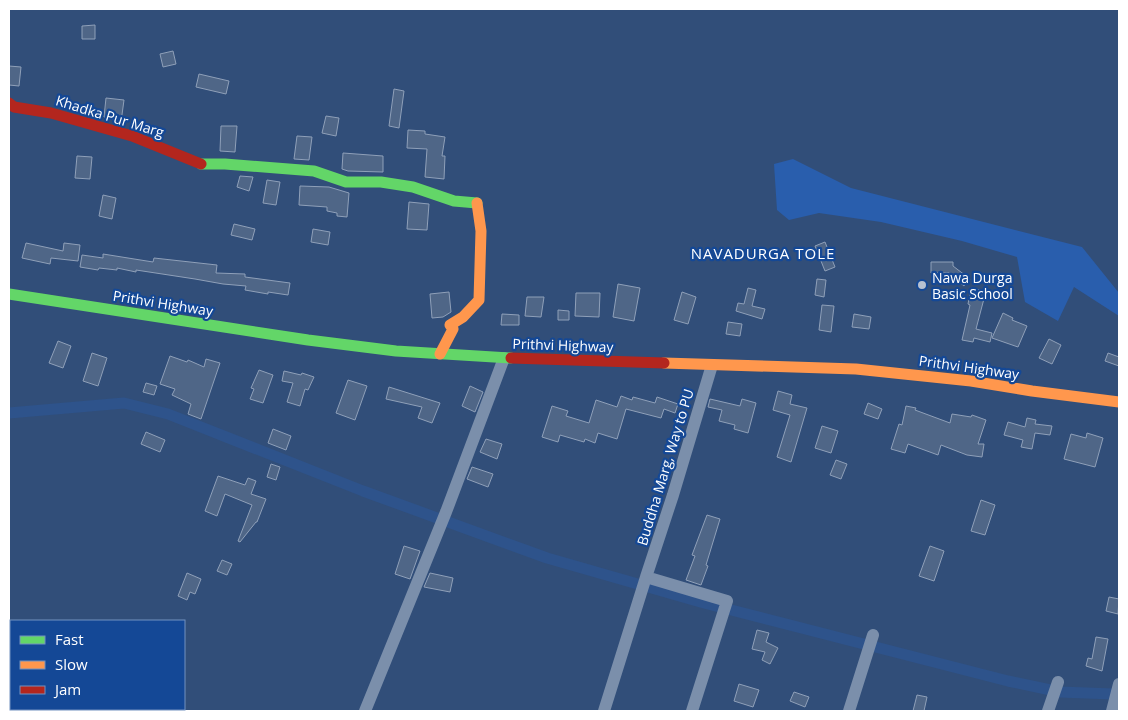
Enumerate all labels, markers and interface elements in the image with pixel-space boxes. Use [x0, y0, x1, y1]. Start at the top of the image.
street label: Khadka Pur Marg [54, 90, 167, 142]
district label: NAVADURGA TOLE [691, 243, 835, 263]
place label: Nawa Durga Basic School [932, 268, 1013, 303]
marker: Nawa Durga Basic School [916, 279, 928, 291]
street label: Prithvi Highway [112, 286, 215, 320]
street label: Prithvi Highway [512, 334, 615, 356]
street label: Prithvi Highway [918, 351, 1021, 384]
street label: Buddha Marg, Way to PU [632, 386, 698, 548]
legend [10, 620, 185, 710]
text: Fast [55, 629, 84, 649]
text: Slow [55, 654, 88, 674]
text: Jam [53, 679, 81, 699]

